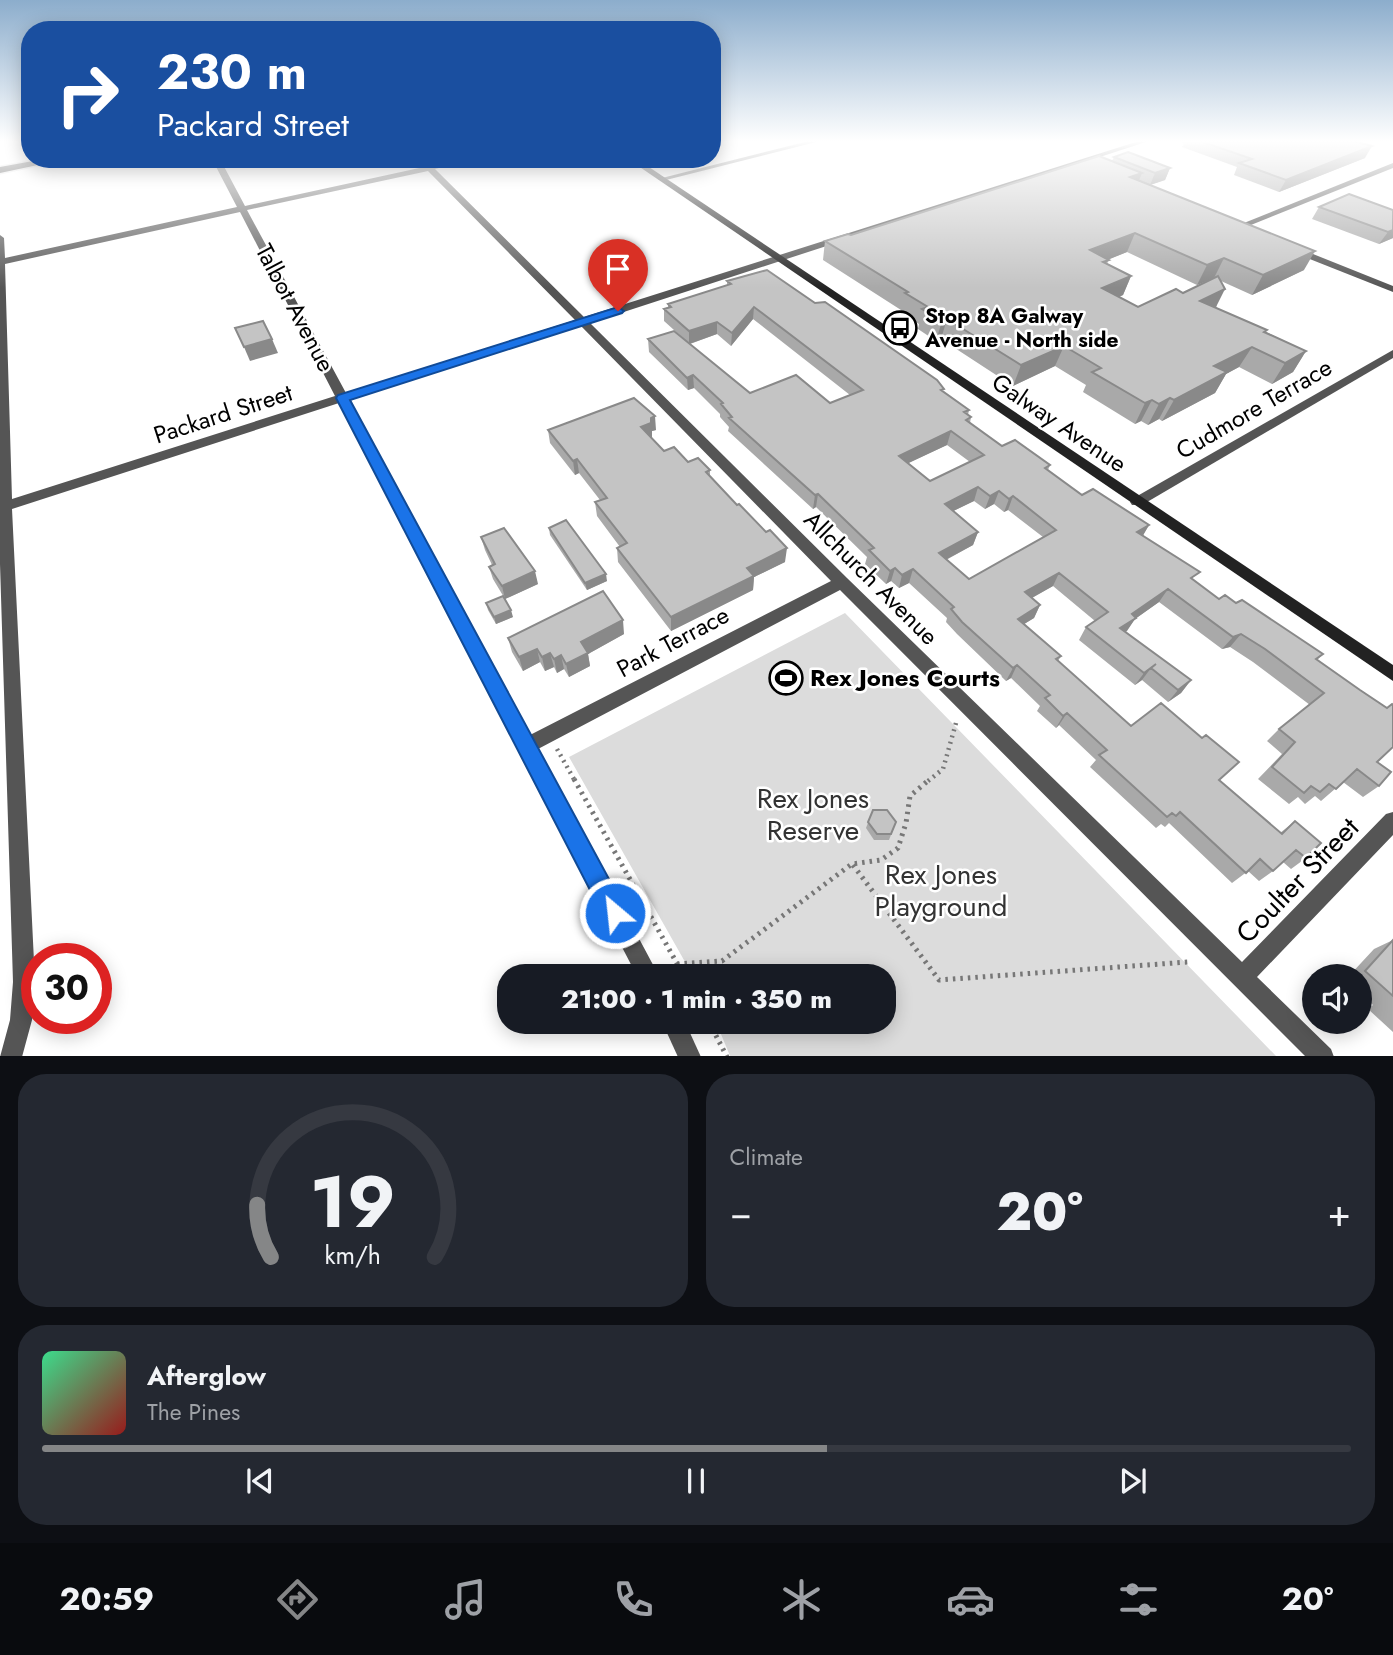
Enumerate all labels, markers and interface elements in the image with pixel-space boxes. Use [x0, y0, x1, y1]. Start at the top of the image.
text: 230 m [157, 37, 307, 107]
icon: right [42, 49, 133, 140]
text: Packard Street [157, 102, 349, 148]
street label: Talbot Avenue [247, 238, 344, 378]
pin [588, 239, 648, 311]
icon: arrive [599, 250, 637, 288]
place label: Stop 8A Galway Avenue - North side [924, 301, 1119, 355]
bus stop icon: Stop 8A Galway Avenue - North side [881, 309, 919, 347]
street label: Cudmore Terrace [1169, 350, 1338, 467]
street label: Galway Avenue [985, 364, 1134, 481]
street label: Packard Street [149, 375, 297, 452]
street label: Allchurch Avenue [796, 503, 946, 653]
street label: Park Terrace [610, 597, 735, 686]
sports icon: Rex Jones Courts [767, 659, 805, 697]
place label: Rex Jones Courts [810, 660, 1000, 695]
park label: Rex Jones Reserve [757, 778, 869, 851]
street label: Coulter Street [1226, 808, 1368, 953]
park label: Rex Jones Playground [875, 854, 1007, 927]
position arrow [578, 876, 652, 950]
speed limit sign: 30 [21, 943, 112, 1034]
map controls [1302, 964, 1372, 1034]
button: sound [1302, 964, 1372, 1034]
text: 21:00 · 1 min · 350 m [561, 980, 832, 1018]
text: Climate [730, 1140, 803, 1174]
text: 19 [310, 1149, 396, 1254]
text: 20° [996, 1174, 1083, 1250]
text: − [730, 1185, 752, 1240]
text: + [1328, 1185, 1351, 1240]
text: km/h [324, 1236, 381, 1272]
text: Afterglow [147, 1357, 266, 1395]
text: The Pines [147, 1395, 240, 1429]
icon: previous [241, 1462, 279, 1500]
icon: pause [677, 1462, 715, 1500]
icon: next [1114, 1462, 1152, 1500]
icon: directions [273, 1575, 322, 1624]
icon: music [441, 1575, 490, 1624]
icon: phone [609, 1575, 658, 1624]
icon: climate [777, 1575, 826, 1624]
icon: car [946, 1575, 995, 1624]
icon: filters [1114, 1575, 1163, 1624]
text: 20:59 [60, 1576, 154, 1622]
text: 20° [1282, 1576, 1333, 1622]

